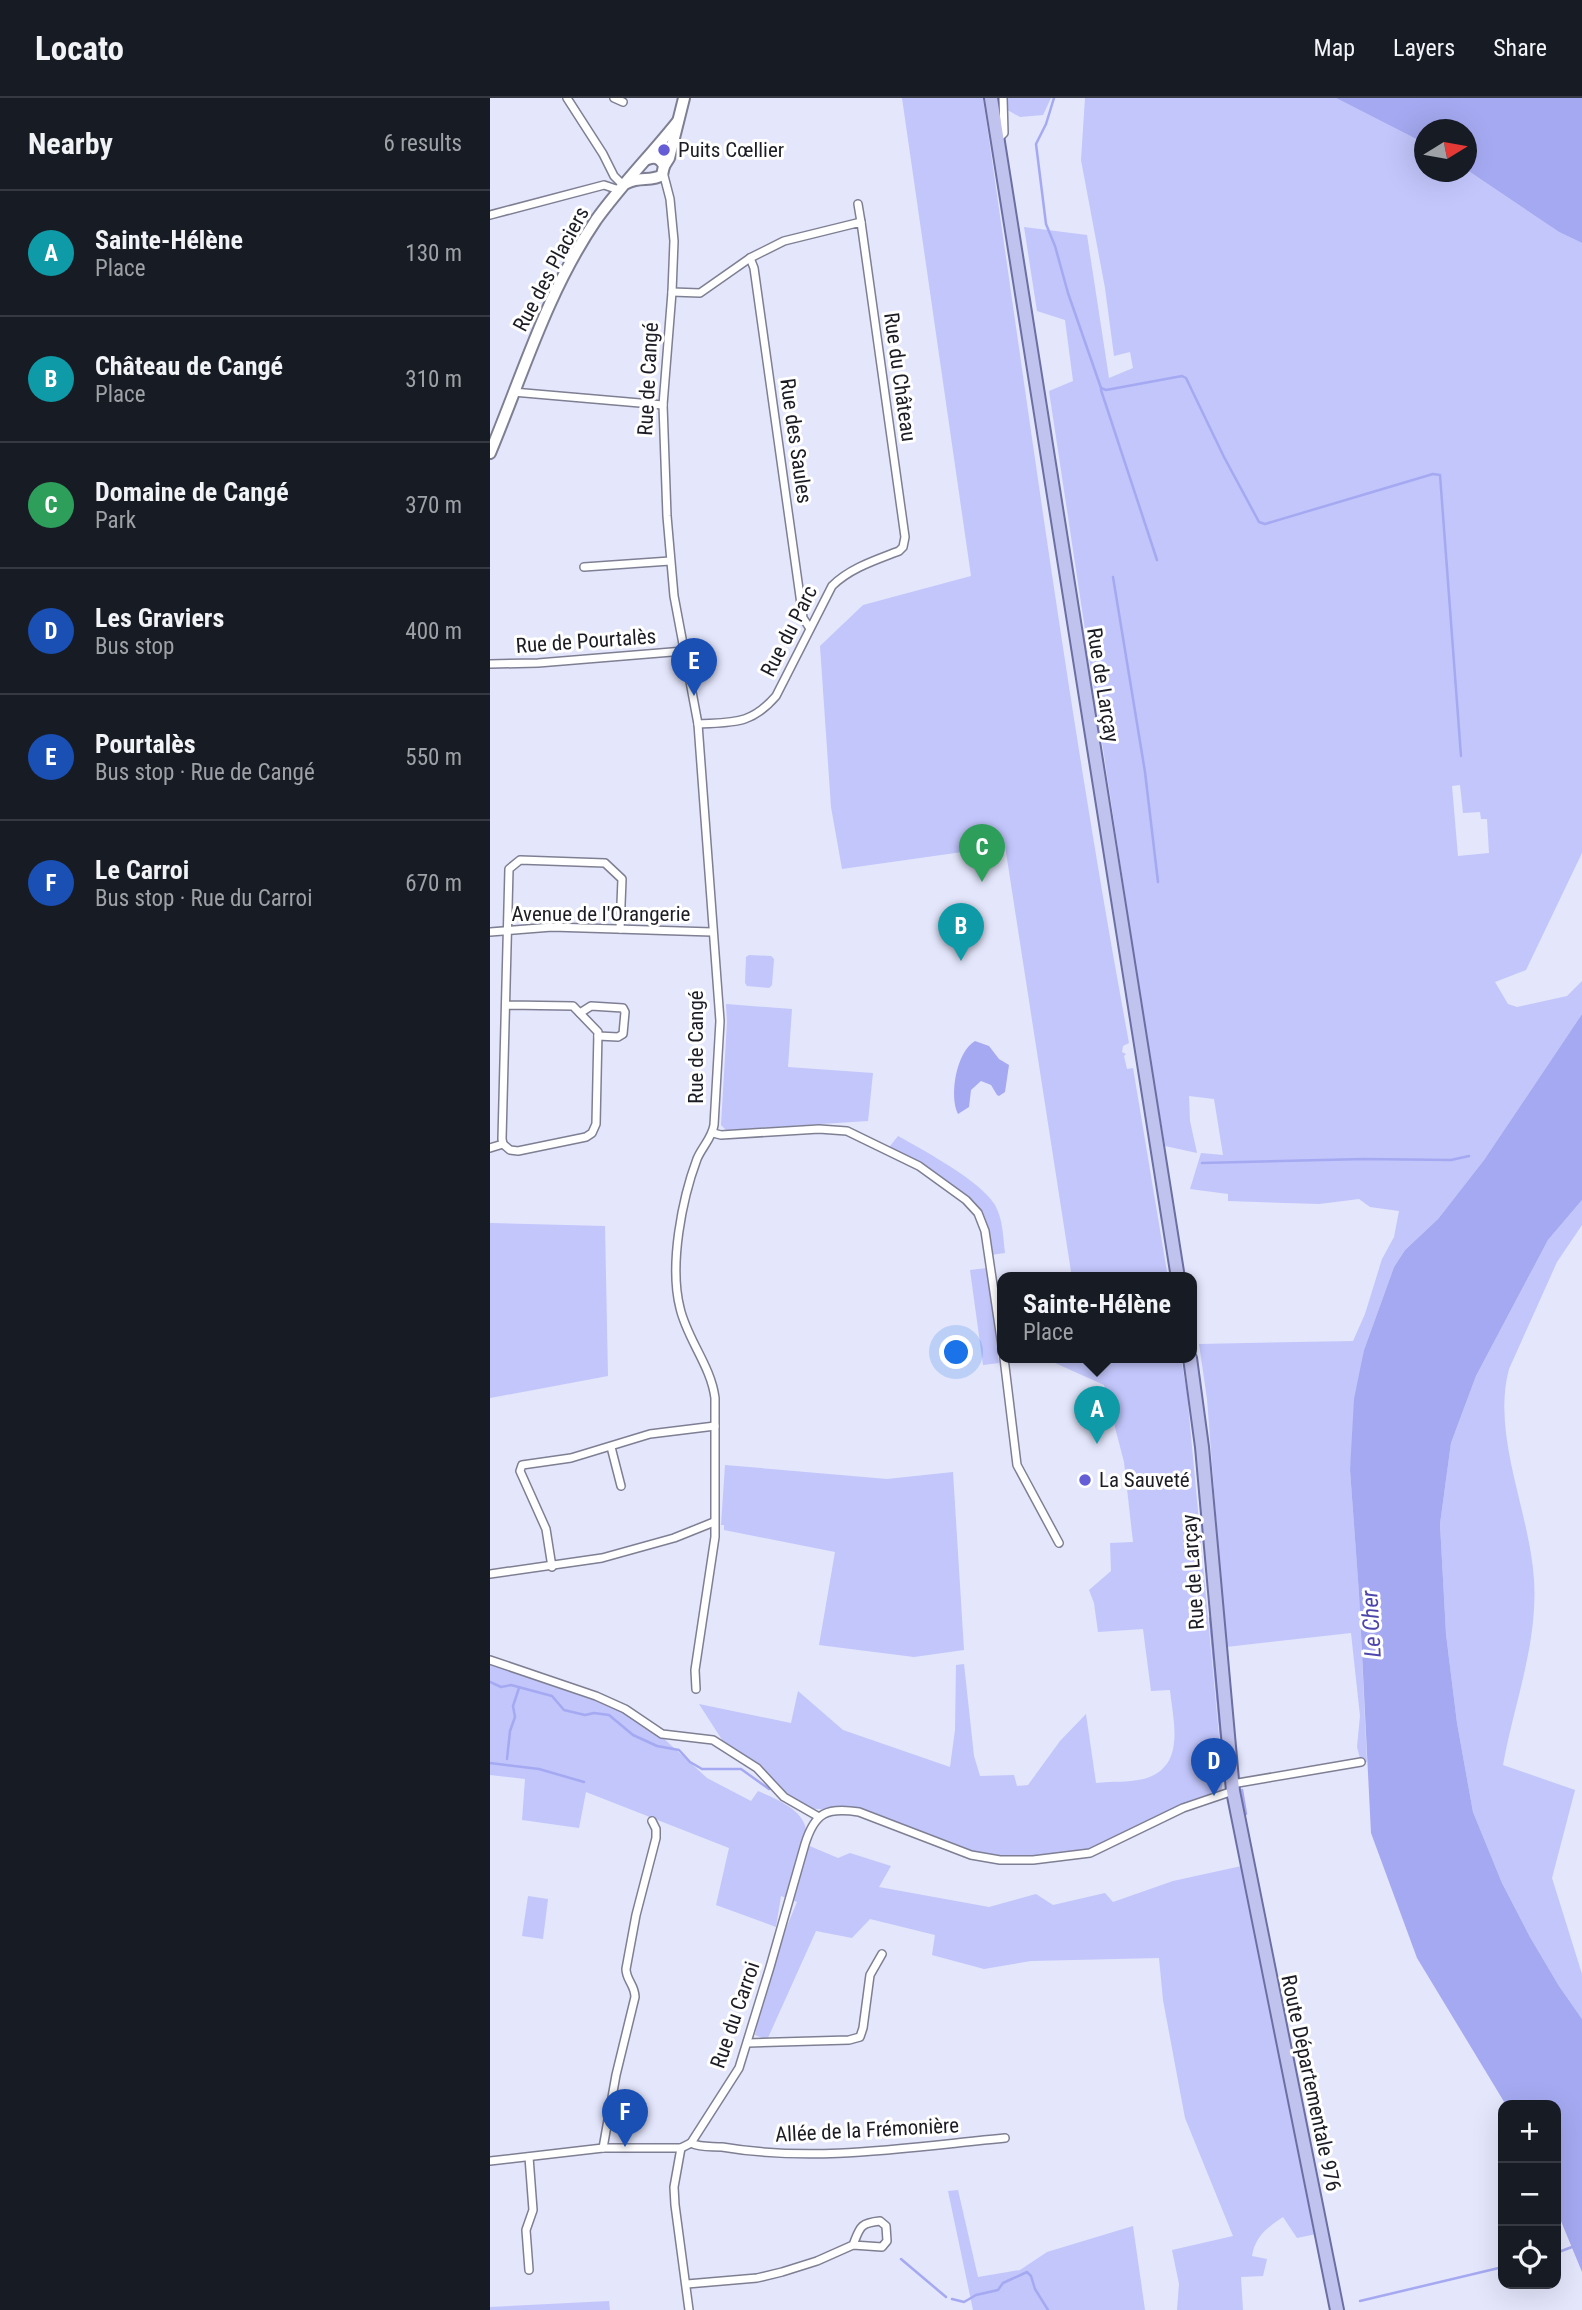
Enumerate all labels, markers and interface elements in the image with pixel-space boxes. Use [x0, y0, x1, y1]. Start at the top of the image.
text: Locato [35, 29, 124, 68]
text: Map [1314, 34, 1355, 62]
text: Layers [1393, 34, 1455, 62]
text: Share [1493, 34, 1547, 62]
north arrow [1414, 119, 1477, 182]
text: Nearby [28, 126, 113, 161]
text: 6 results [384, 130, 462, 157]
place label: Puits Cœllier [678, 138, 784, 162]
marker: Puits Cœllier [656, 142, 672, 158]
street label: Rue des Placiers [508, 203, 594, 335]
text: Sainte-Hélène [95, 225, 243, 255]
text: A [44, 240, 58, 267]
text: 130 m [405, 240, 462, 267]
text: Place [95, 255, 145, 282]
street label: Rue du Château [879, 311, 921, 443]
street label: Rue de Cangé [633, 322, 663, 436]
text: Château de Cangé [95, 351, 283, 381]
text: B [45, 366, 57, 393]
text: 310 m [405, 366, 462, 393]
street label: Rue des Saules [775, 377, 817, 505]
text: Place [95, 381, 145, 408]
text: Domaine de Cangé [95, 477, 289, 507]
text: C [44, 492, 58, 519]
text: 370 m [405, 492, 462, 519]
text: Park [95, 507, 136, 534]
street label: Rue du Parc [756, 582, 822, 680]
text: Les Graviers [95, 603, 224, 633]
text: D [45, 618, 58, 645]
text: 400 m [405, 618, 462, 645]
street label: Rue de Pourtalès [515, 624, 657, 658]
street label: Rue de Larçay [1082, 626, 1124, 744]
text: Bus stop [95, 633, 174, 660]
pin: E [671, 638, 717, 696]
text: Pourtalès [95, 729, 196, 759]
text: E [45, 744, 57, 771]
text: 550 m [405, 744, 462, 771]
text: Bus stop · Rue de Cangé [95, 759, 315, 786]
pin: C [959, 824, 1005, 882]
text: Le Carroi [95, 855, 189, 885]
text: F [46, 870, 56, 897]
text: 670 m [405, 870, 462, 897]
text: Bus stop · Rue du Carroi [95, 885, 312, 912]
street label: Avenue de l'Orangerie [512, 902, 691, 926]
pin: B [938, 903, 984, 961]
street label: Rue de Cangé [684, 990, 708, 1104]
popup [997, 1272, 1197, 1363]
text: Sainte-Hélène [1023, 1289, 1171, 1319]
text: Place [1023, 1319, 1073, 1346]
your location [939, 1335, 973, 1369]
pin: A [1074, 1386, 1120, 1444]
place label: La Sauveté [1099, 1468, 1190, 1492]
marker: La Sauveté [1077, 1472, 1093, 1488]
street label: Rue de Larçay [1177, 1513, 1209, 1631]
water label: Le Cher [1356, 1589, 1387, 1658]
pin: D [1191, 1738, 1237, 1796]
street label: Rue du Carroi [706, 1958, 764, 2072]
street label: Route Départementale 976 [1276, 1973, 1346, 2193]
pin: F [602, 2089, 648, 2147]
map controls [1498, 2100, 1561, 2289]
button: + [1498, 2100, 1561, 2163]
street label: Allée de la Frémonière [774, 2113, 960, 2147]
button: − [1498, 2163, 1561, 2226]
button: locate [1498, 2226, 1561, 2289]

